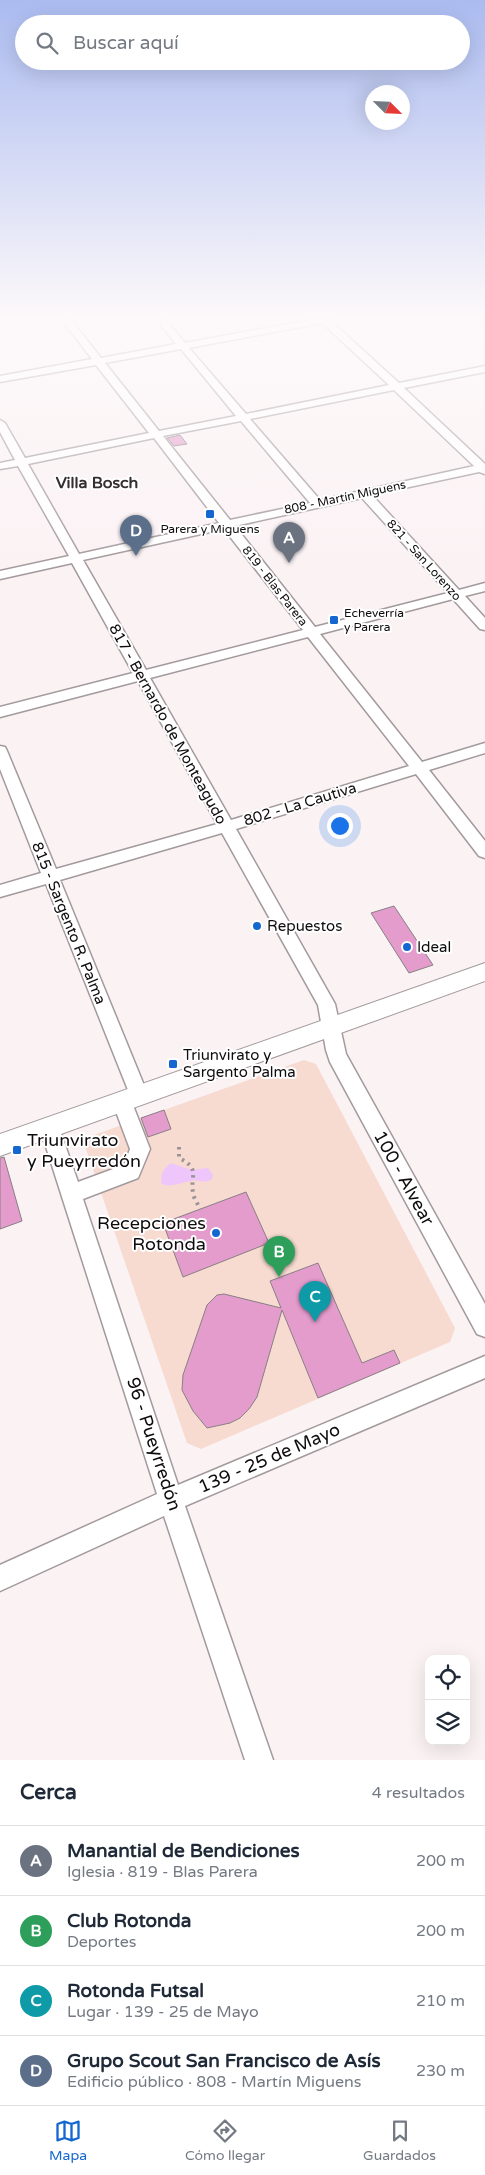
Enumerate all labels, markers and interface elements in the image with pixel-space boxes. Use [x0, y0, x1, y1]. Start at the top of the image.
search box [15, 15, 470, 70]
icon: search [33, 29, 61, 57]
text: Buscar aquí [73, 32, 179, 54]
north arrow [365, 85, 410, 130]
district label: Villa Bosch [56, 473, 138, 493]
street label: 808 - Martín Miguens [283, 477, 407, 517]
marker: Parera y Miguens [204, 508, 216, 520]
pin: D [120, 515, 152, 556]
street label: 821 - San Lorenzo [384, 517, 464, 603]
place label: Parera y Miguens [161, 522, 260, 536]
pin: A [273, 522, 305, 563]
street label: 819 - Blas Parera [239, 543, 311, 629]
place label: Echeverría y Parera [344, 606, 404, 634]
marker: Echeverría y Parera [328, 614, 340, 626]
street label: 817 - Bernardo de Monteagudo [105, 621, 231, 827]
street label: 802 - La Cautiva [241, 778, 359, 830]
your location [327, 813, 353, 839]
street label: 815 - Sargento R. Palma [28, 839, 110, 1007]
place label: Repuestos [267, 917, 342, 935]
marker: Repuestos [251, 920, 263, 932]
place label: Ideal [417, 938, 451, 956]
marker: Ideal [401, 941, 413, 953]
place label: Triunvirato y Sargento Palma [183, 1046, 296, 1081]
marker: Triunvirato y Sargento Palma [167, 1058, 179, 1070]
street label: 100 - Alvear [369, 1127, 439, 1229]
place label: Triunvirato y Pueyrredón [27, 1129, 141, 1172]
marker: Triunvirato y Pueyrredón [11, 1144, 23, 1156]
place label: Recepciones Rotonda [97, 1212, 206, 1255]
marker: Recepciones Rotonda [210, 1227, 222, 1239]
pin: B [263, 1236, 295, 1277]
pin: C [299, 1281, 331, 1322]
street label: 96 - Pueyrredón [122, 1375, 186, 1513]
street label: 139 - 25 de Mayo [195, 1418, 343, 1498]
map controls [425, 1655, 470, 1745]
button: locate [425, 1655, 470, 1700]
button: layers [425, 1700, 470, 1745]
text: Cerca [20, 1780, 77, 1805]
text: 4 resultados [372, 1783, 465, 1803]
text: Manantial de Bendiciones [67, 1840, 300, 1862]
text: A [30, 1851, 42, 1871]
text: 200 m [416, 1851, 465, 1871]
text: Iglesia · 819 - Blas Parera [67, 1862, 258, 1882]
text: Club Rotonda [67, 1910, 191, 1932]
text: B [30, 1921, 42, 1941]
text: 200 m [416, 1921, 465, 1941]
text: Deportes [67, 1932, 136, 1952]
text: Rotonda Futsal [67, 1980, 204, 2002]
text: C [30, 1991, 42, 2011]
text: 210 m [416, 1991, 465, 2011]
text: Lugar · 139 - 25 de Mayo [67, 2002, 259, 2022]
text: Grupo Scout San Francisco de Asís [67, 2050, 381, 2072]
text: D [30, 2061, 42, 2081]
text: 230 m [416, 2061, 465, 2081]
text: Edificio público · 808 - Martín Miguens [67, 2072, 361, 2092]
tab: Mapa [49, 2117, 87, 2164]
tab: Cómo llegar [185, 2117, 265, 2164]
tab: Guardados [363, 2117, 436, 2164]

